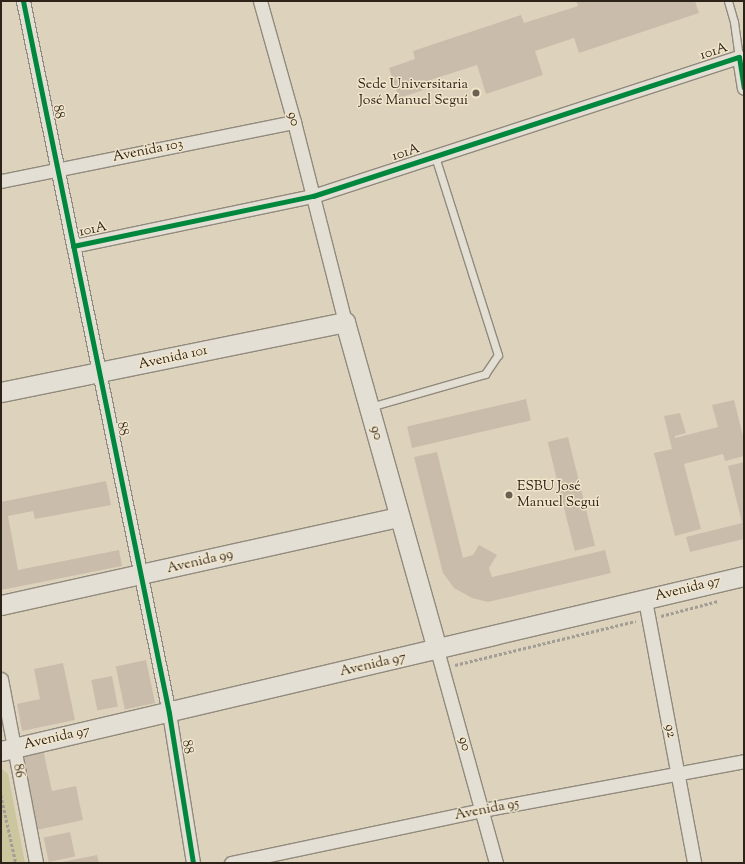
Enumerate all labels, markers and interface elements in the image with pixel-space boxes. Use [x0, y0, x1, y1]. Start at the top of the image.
street label: 101A [698, 40, 730, 64]
place label: Sede Universitaria José Manuel Seguí [357, 77, 468, 110]
marker: Sede Universitaria José Manuel Seguí [471, 88, 481, 98]
street label: 88 [48, 104, 68, 120]
street label: 90 [283, 110, 303, 128]
street label: Avenida 103 [111, 136, 185, 166]
street label: 101A [390, 141, 422, 165]
street label: 101A [78, 219, 108, 241]
street label: Avenida 101 [137, 342, 209, 374]
street label: 88 [112, 420, 132, 438]
street label: 90 [366, 424, 386, 442]
place label: ESBU José Manuel Seguí [517, 479, 600, 512]
marker: ESBU José Manuel Seguí [504, 490, 514, 500]
street label: Avenida 99 [165, 546, 235, 578]
street label: Avenida 97 [653, 573, 723, 605]
street label: Avenida 97 [338, 649, 408, 681]
street label: Avenida 97 [22, 722, 92, 754]
street label: 92 [660, 723, 680, 739]
street label: 90 [454, 735, 474, 753]
street label: 88 [178, 739, 196, 755]
street label: 86 [8, 763, 28, 779]
street label: Avenida 95 [453, 796, 521, 824]

